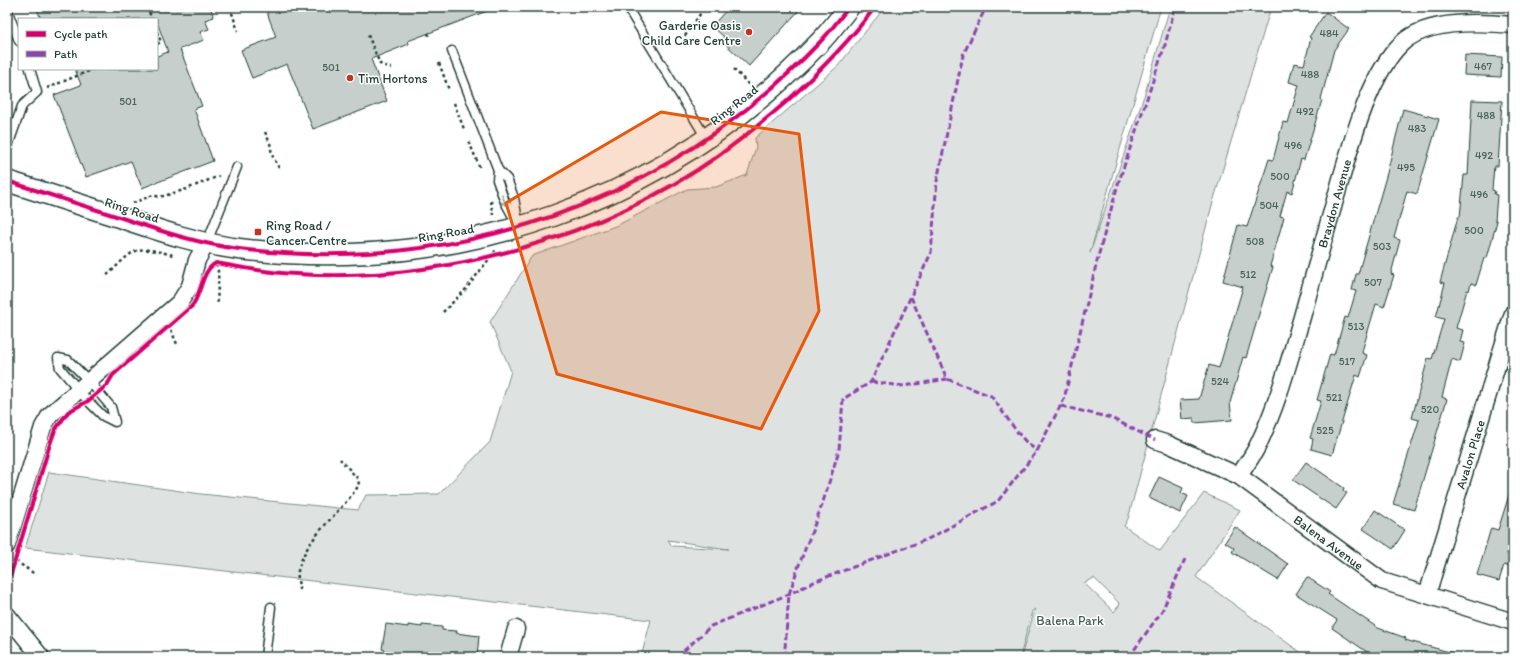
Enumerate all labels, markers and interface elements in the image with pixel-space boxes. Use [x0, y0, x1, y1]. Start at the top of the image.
legend [18, 18, 158, 70]
place label: Garderie Oasis Child Care Centre [642, 18, 741, 48]
text: Cycle path [54, 27, 108, 41]
marker: Garderie Oasis Child Care Centre [744, 27, 754, 37]
house number: 484 [1319, 27, 1339, 40]
text: Path [54, 47, 77, 61]
house number: 467 [1474, 60, 1492, 73]
house number: 501 [322, 61, 340, 74]
house number: 488 [1301, 68, 1319, 81]
place label: Tim Hortons [358, 71, 428, 86]
marker: Tim Hortons [345, 73, 355, 83]
street label: Ring Road [707, 82, 761, 128]
house number: 501 [119, 95, 137, 108]
house number: 492 [1296, 105, 1314, 118]
house number: 488 [1477, 109, 1495, 122]
house number: 483 [1408, 122, 1426, 135]
house number: 496 [1284, 139, 1302, 152]
house number: 492 [1475, 149, 1493, 162]
street label: Braydon Avenue [1314, 157, 1354, 250]
house number: 495 [1397, 161, 1415, 174]
house number: 500 [1270, 170, 1290, 183]
house number: 496 [1470, 188, 1488, 201]
one-way arrow [501, 193, 509, 205]
street label: Ring Road [103, 194, 161, 226]
house number: 504 [1259, 199, 1279, 212]
place label: Ring Road / Cancer Centre [266, 218, 347, 248]
street label: Ring Road [417, 221, 475, 245]
house number: 500 [1464, 224, 1484, 237]
marker: Ring Road / Cancer Centre [253, 227, 263, 237]
house number: 508 [1246, 235, 1264, 248]
house number: 503 [1373, 240, 1391, 253]
house number: 512 [1240, 268, 1257, 281]
house number: 507 [1364, 276, 1383, 289]
house number: 513 [1348, 320, 1364, 333]
house number: 517 [1339, 355, 1356, 368]
house number: 524 [1211, 375, 1229, 388]
house number: 521 [1326, 391, 1342, 404]
house number: 520 [1421, 403, 1439, 416]
street label: Avalon Place [1452, 418, 1487, 491]
house number: 525 [1316, 424, 1334, 437]
street label: Balena Avenue [1291, 511, 1367, 573]
park label: Balena Park [1036, 613, 1104, 628]

